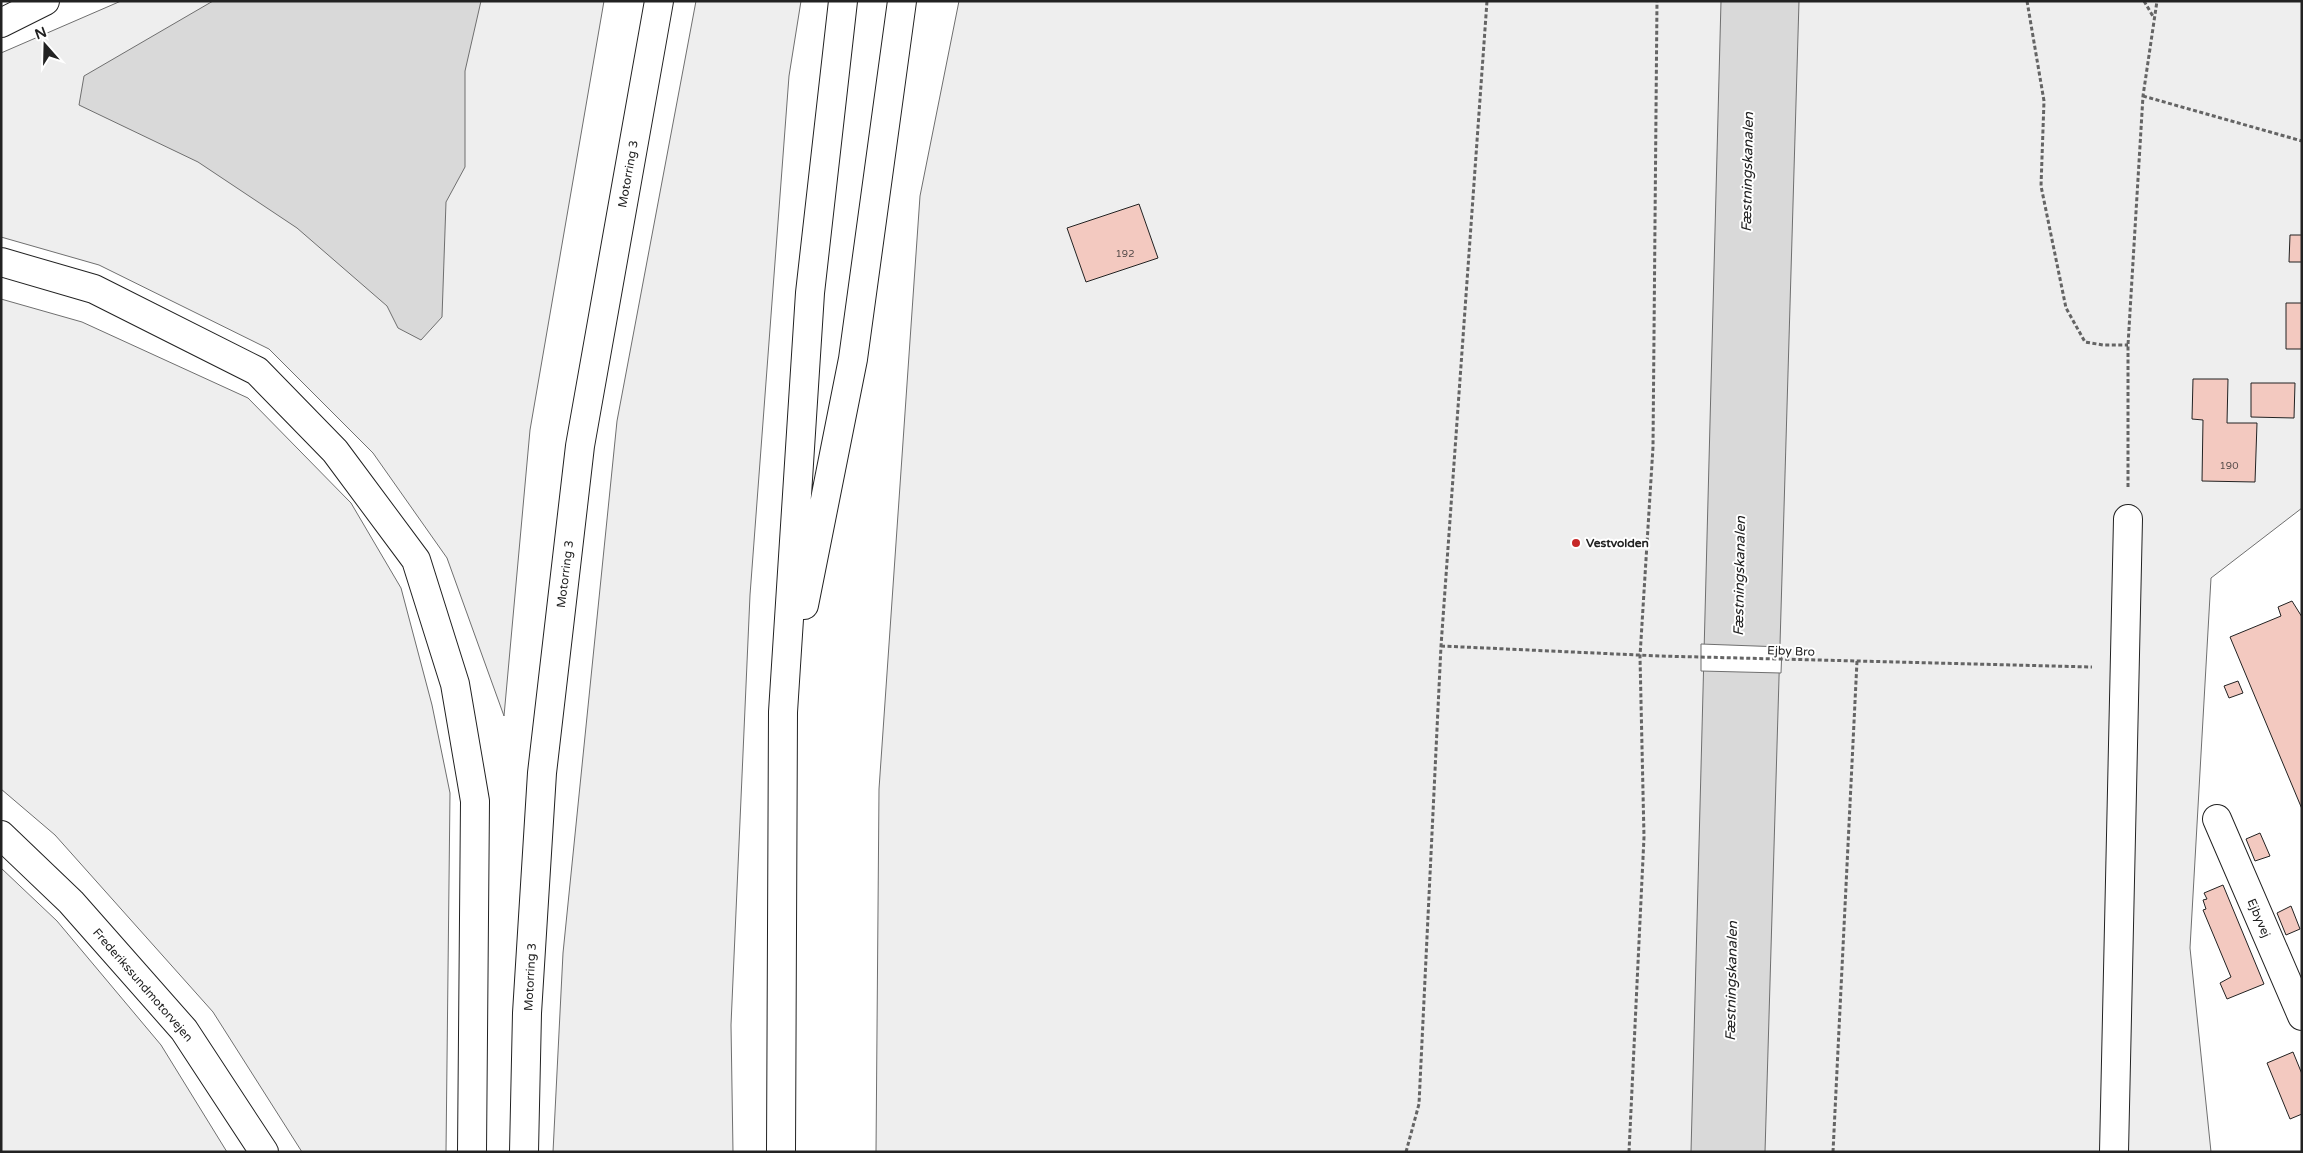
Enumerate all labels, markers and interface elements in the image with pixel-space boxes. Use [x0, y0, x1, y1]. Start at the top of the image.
north arrow [20, 20, 70, 70]
text: N [33, 23, 49, 43]
water label: Fæstningskanalen [1738, 111, 1757, 232]
street label: Motorring 3 [615, 139, 641, 209]
house number: 192 [1116, 248, 1134, 260]
house number: 190 [2220, 460, 2238, 472]
water label: Fæstningskanalen [1730, 515, 1749, 636]
place label: Vestvolden [1586, 536, 1649, 550]
marker: Vestvolden [1570, 537, 1582, 549]
street label: Motorring 3 [554, 539, 576, 609]
street label: Ejby Bro [1767, 643, 1815, 659]
street label: Ejbyvej [2245, 897, 2273, 939]
water label: Fæstningskanalen [1722, 920, 1741, 1041]
street label: Frederikssundmotorvejen [90, 926, 196, 1044]
street label: Motorring 3 [521, 943, 539, 1011]

